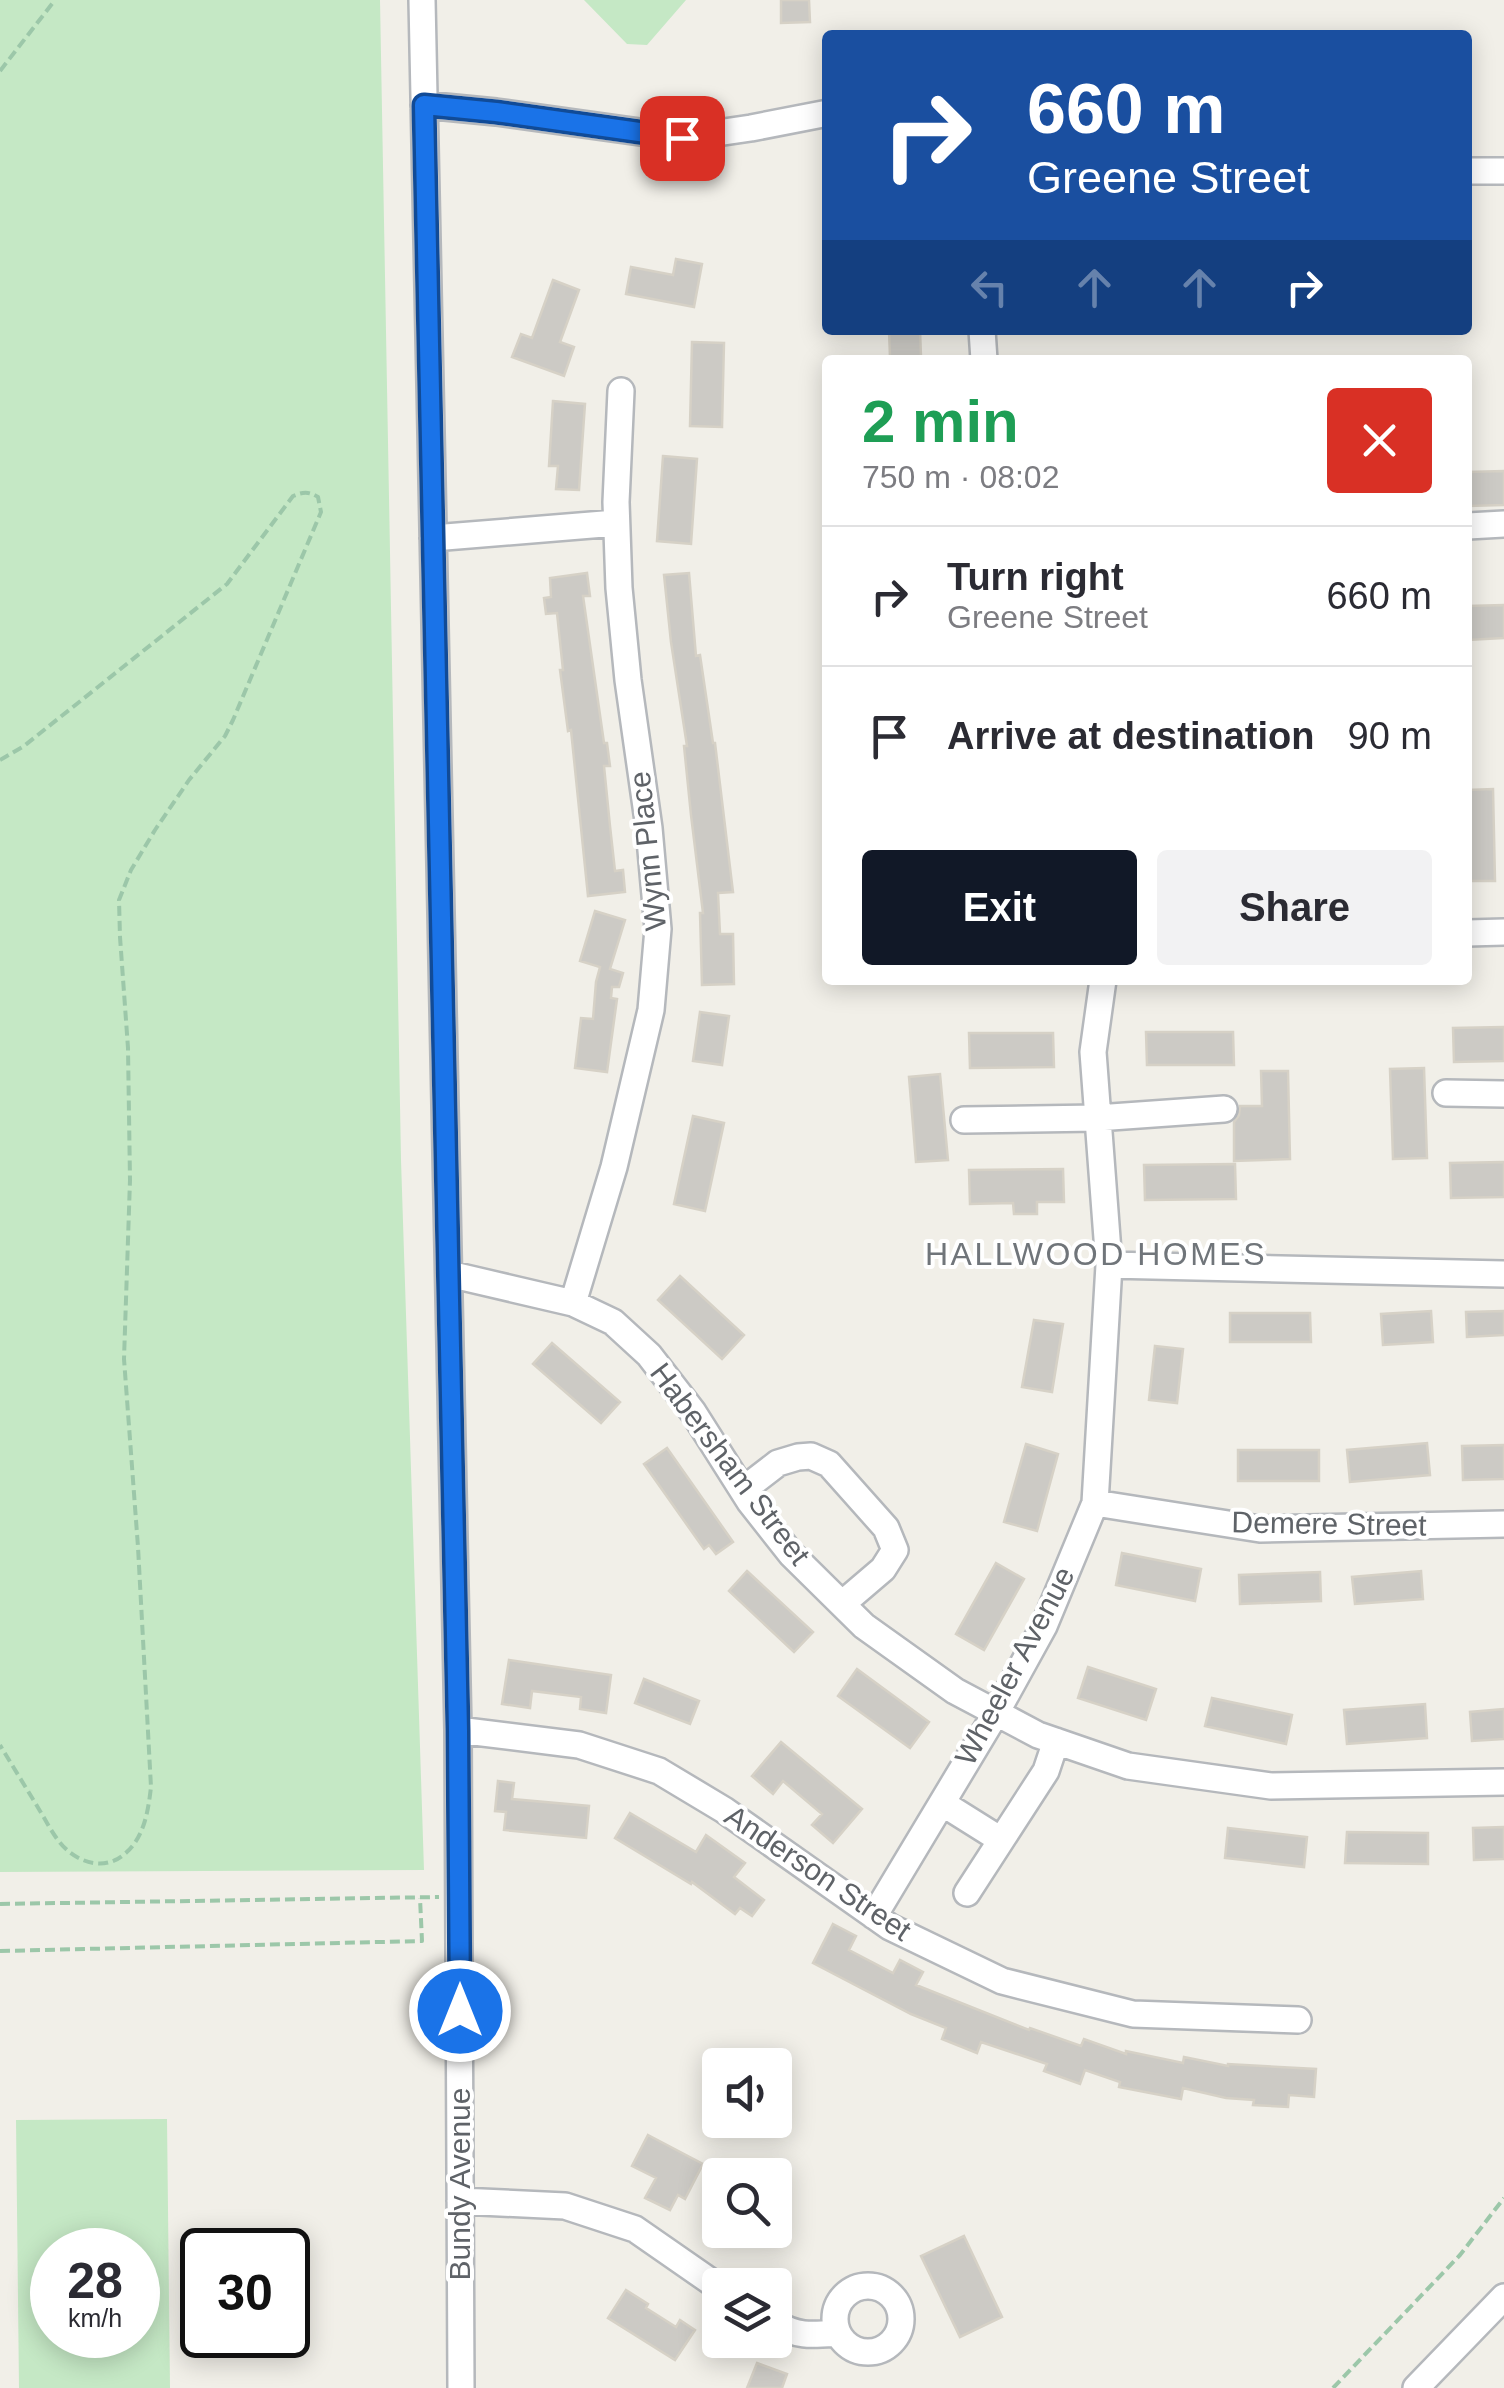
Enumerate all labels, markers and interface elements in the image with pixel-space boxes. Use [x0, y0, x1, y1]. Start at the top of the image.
icon: right [862, 70, 992, 200]
text: 660 m [1027, 70, 1225, 148]
pin [640, 96, 725, 181]
icon: arrive [655, 111, 710, 166]
text: Greene Street [1027, 152, 1310, 203]
icon: left [962, 260, 1017, 315]
icon: ahead [1067, 260, 1122, 315]
icon: ahead [1172, 260, 1227, 315]
icon: right [1277, 260, 1332, 315]
text: 2 min [862, 388, 1019, 455]
button: close [1327, 388, 1432, 493]
text: 750 m · 08:02 [862, 459, 1059, 495]
text: Turn right [947, 556, 1124, 598]
icon: right [862, 569, 917, 624]
text: 660 m [1326, 575, 1432, 617]
text: Greene Street [947, 599, 1148, 635]
icon: arrive [862, 709, 917, 764]
text: Arrive at destination [947, 715, 1314, 757]
text: 90 m [1348, 715, 1432, 757]
street label: Wynn Place [623, 770, 672, 932]
button: Exit [862, 850, 1137, 965]
button: Share [1157, 850, 1432, 965]
district label: HALLWOOD HOMES [925, 1236, 1267, 1272]
street label: Habersham Street [644, 1357, 817, 1571]
street label: Demere Street [1231, 1505, 1427, 1542]
street label: Wheeler Avenue [948, 1561, 1081, 1770]
street label: Anderson Street [719, 1798, 918, 1947]
position arrow [408, 1959, 512, 2063]
map controls [702, 2048, 792, 2358]
button: sound [702, 2048, 792, 2138]
street label: Bundy Avenue [443, 2088, 476, 2280]
button: search [702, 2158, 792, 2248]
speed limit sign: 30 [180, 2228, 310, 2358]
text: 28 [67, 2253, 123, 2309]
button: layers [702, 2268, 792, 2358]
text: km/h [68, 2304, 122, 2332]

